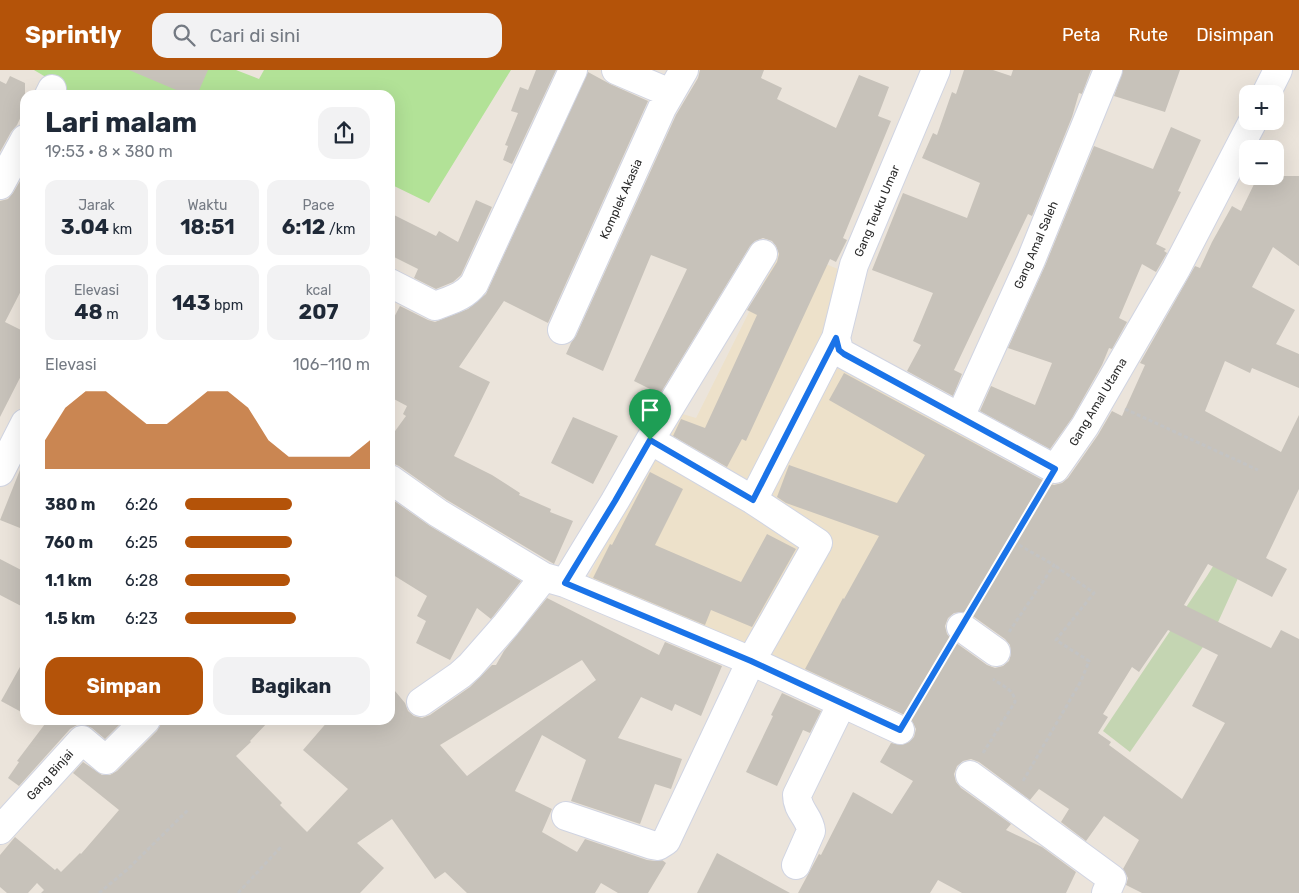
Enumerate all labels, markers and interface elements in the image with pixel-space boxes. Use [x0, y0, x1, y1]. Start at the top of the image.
search box [152, 13, 502, 58]
text: Sprintly [25, 21, 122, 49]
icon: search [170, 21, 198, 49]
text: Cari di sini [210, 24, 300, 47]
text: Peta [1062, 24, 1100, 46]
text: Rute [1128, 24, 1168, 46]
text: Disimpan [1196, 24, 1274, 46]
map controls [1239, 85, 1284, 185]
button: + [1239, 85, 1284, 130]
text: Lari malam [45, 106, 197, 139]
button: share [318, 107, 370, 159]
button: − [1239, 140, 1284, 185]
text: 19:53 · 8 × 380 m [45, 142, 173, 161]
street label: Komplek Akasia [597, 157, 645, 241]
street label: Gang Teuku Umar [851, 163, 903, 259]
text: Jarak [78, 197, 115, 214]
text: Waktu [188, 197, 227, 214]
text: Pace [302, 197, 335, 214]
street label: Gang Amal Saleh [1011, 199, 1061, 291]
text: 3.04 [61, 214, 109, 239]
text: 18:51 [180, 214, 235, 239]
text: 6:12 [282, 214, 326, 239]
text: km [109, 221, 132, 238]
text: /km [326, 221, 355, 238]
text: Elevasi [74, 282, 119, 299]
text: kcal [306, 282, 331, 299]
text: 143 [172, 290, 211, 315]
text: bpm [211, 297, 243, 314]
text: 48 [74, 299, 103, 324]
text: 207 [299, 299, 338, 324]
text: m [103, 306, 119, 323]
text: Elevasi [45, 355, 97, 374]
text: 106–110 m [293, 355, 370, 374]
street label: Gang Amal Utama [1066, 356, 1130, 448]
pin [629, 389, 671, 440]
icon: arrive [636, 396, 664, 424]
text: 380 m [45, 495, 95, 514]
text: 6:26 [125, 495, 158, 514]
text: 760 m [45, 533, 93, 552]
text: 6:25 [125, 533, 158, 552]
text: 1.1 km [45, 571, 92, 590]
text: 6:28 [125, 571, 158, 590]
text: 1.5 km [45, 609, 95, 628]
text: 6:23 [125, 609, 158, 628]
button: Simpan [45, 657, 203, 715]
button: Bagikan [213, 657, 370, 715]
street label: Gang Binjai [24, 747, 76, 803]

